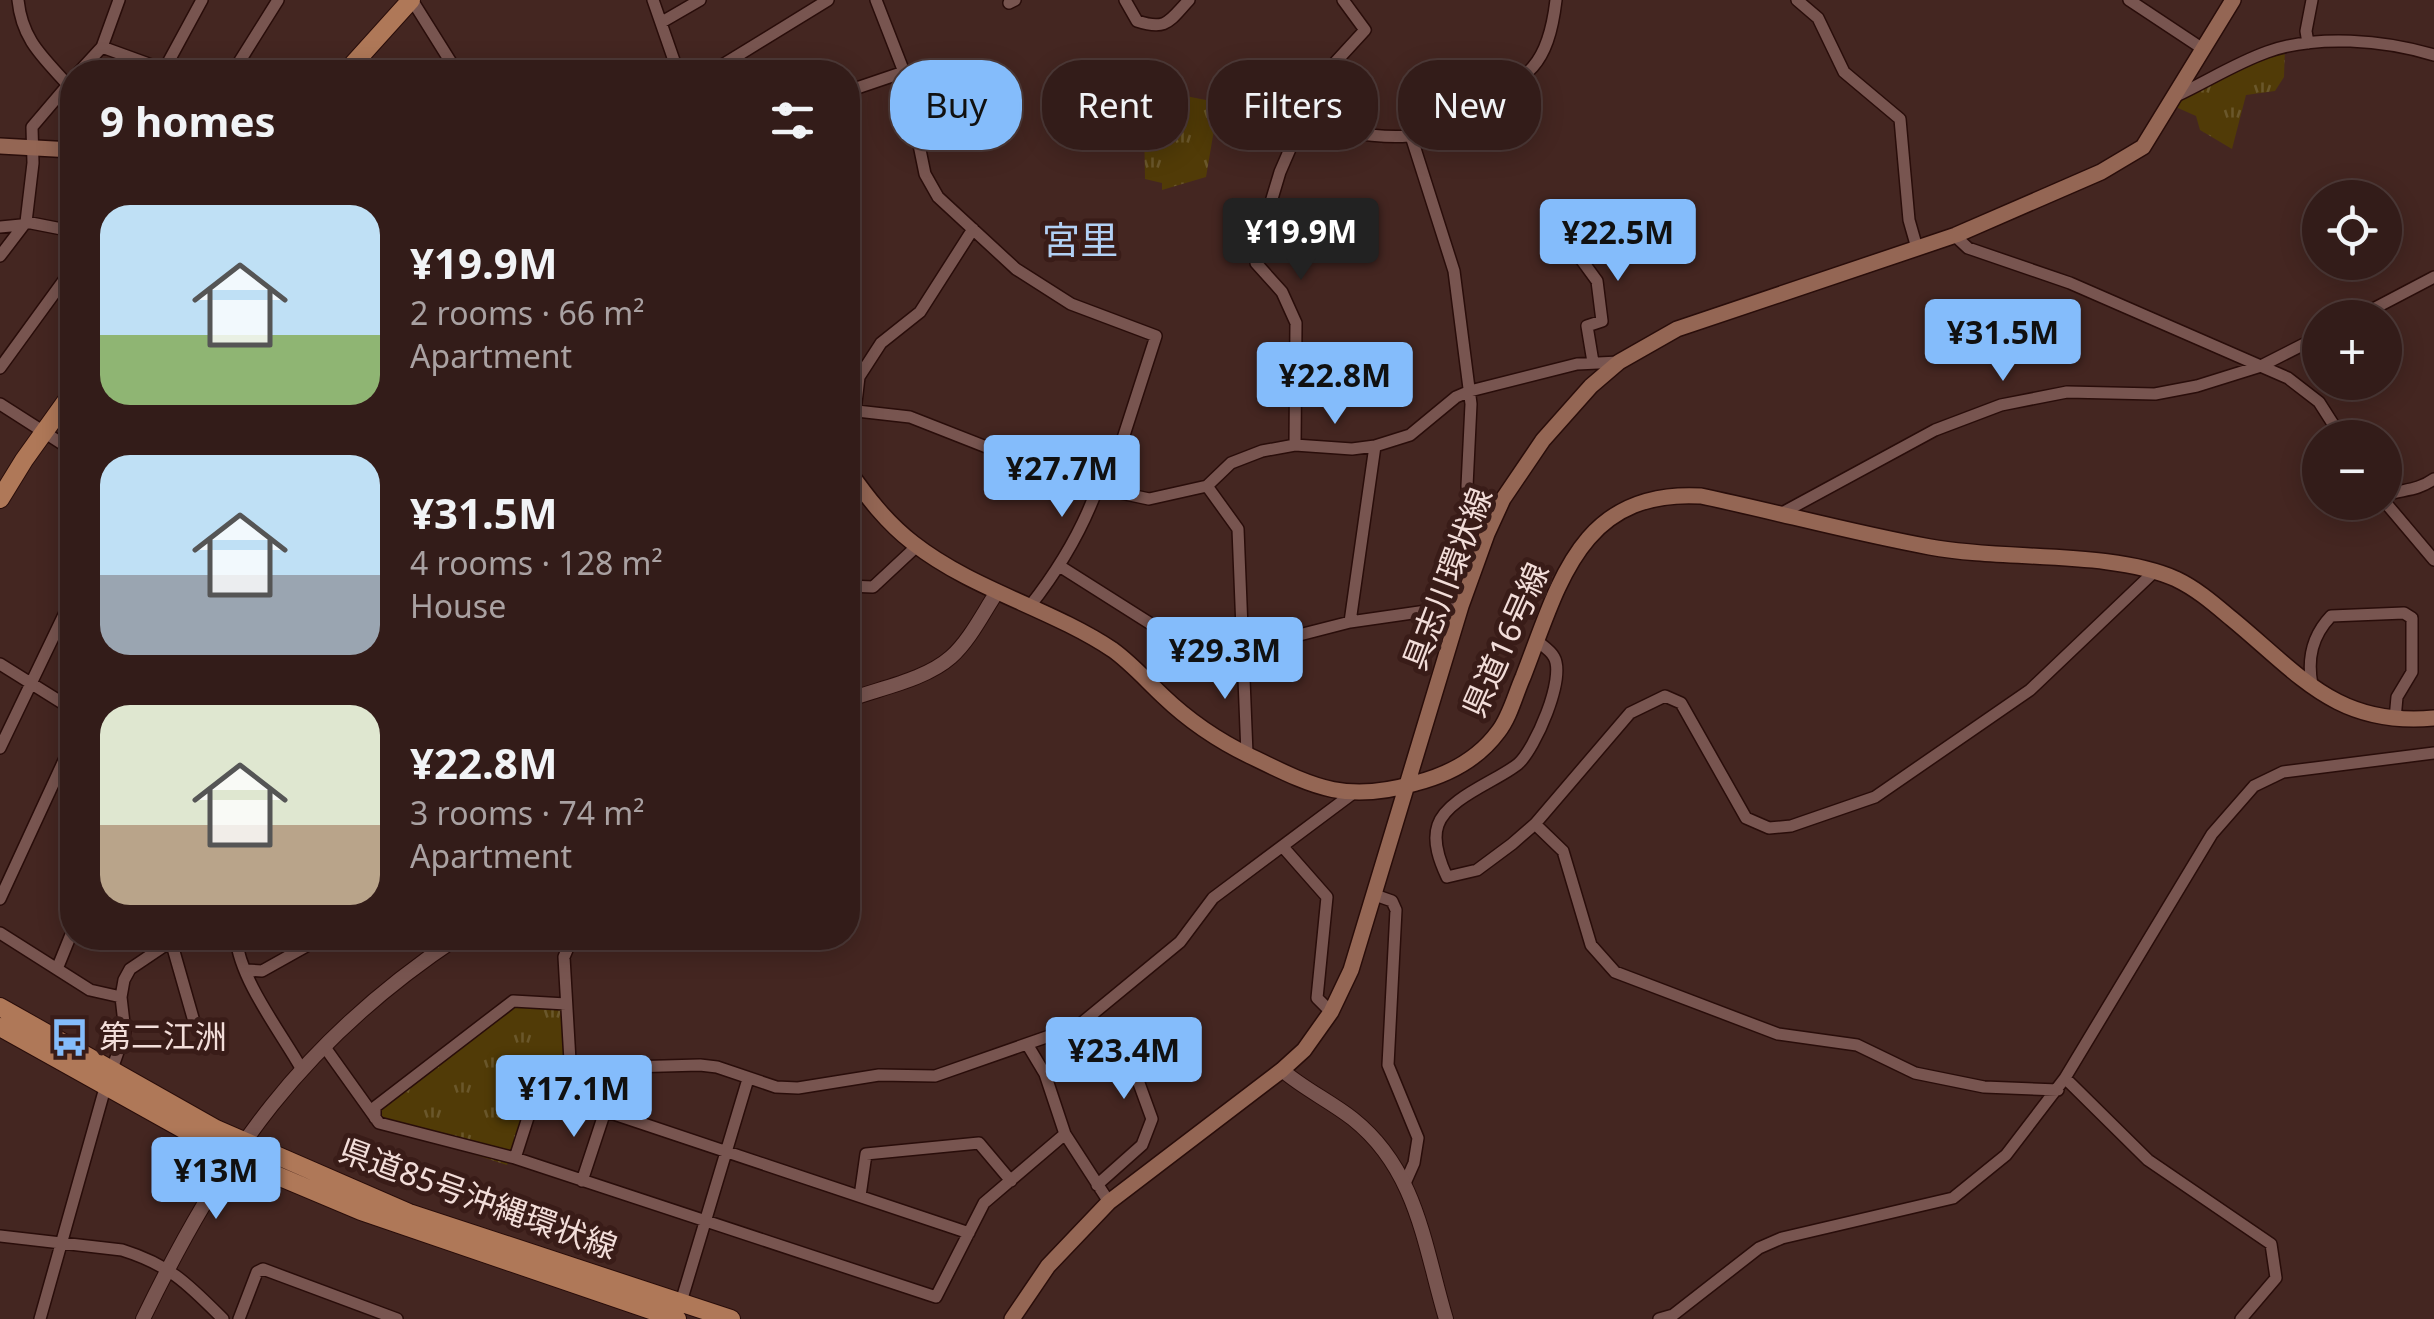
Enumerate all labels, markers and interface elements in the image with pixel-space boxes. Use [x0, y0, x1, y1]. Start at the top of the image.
chip: Buy [890, 60, 1022, 150]
chip: Rent [1042, 60, 1188, 150]
chip: Filters [1208, 60, 1378, 150]
chip: New [1398, 60, 1541, 150]
text: 9 homes [100, 92, 276, 149]
icon: filters [765, 93, 820, 148]
map controls [2302, 180, 2402, 520]
button: locate [2302, 180, 2402, 280]
pin: ¥19.9M [1220, 198, 1382, 283]
pin: ¥22.5M [1537, 199, 1699, 284]
text: ¥19.9M [1245, 209, 1357, 252]
text: ¥22.5M [1562, 210, 1674, 253]
district label: 宮里 [1042, 213, 1118, 265]
text: ¥19.9M [410, 234, 558, 291]
icon: home [180, 245, 300, 365]
text: 2 rooms · 66 m² [410, 291, 644, 334]
pin: ¥31.5M [1922, 299, 2084, 384]
button: + [2302, 300, 2402, 400]
text: ¥31.5M [1947, 310, 2059, 353]
text: Apartment [410, 334, 572, 377]
pin: ¥22.8M [1254, 342, 1416, 427]
text: ¥22.8M [1279, 353, 1391, 396]
button: − [2302, 420, 2402, 520]
pin: ¥27.7M [981, 435, 1143, 520]
text: ¥27.7M [1006, 446, 1118, 489]
street label: 具志川環状線 [1392, 481, 1501, 676]
text: ¥31.5M [410, 484, 558, 541]
icon: home [180, 495, 300, 615]
text: 4 rooms · 128 m² [410, 541, 663, 584]
street label: 県道16号線 [1452, 555, 1558, 723]
text: House [410, 584, 506, 627]
pin: ¥29.3M [1144, 617, 1306, 702]
text: ¥29.3M [1169, 628, 1281, 671]
text: ¥22.8M [410, 734, 558, 791]
icon: home [180, 745, 300, 865]
text: 3 rooms · 74 m² [410, 791, 644, 834]
text: Apartment [410, 834, 572, 877]
place label: 第二江洲 [99, 1014, 227, 1057]
bus stop icon: 第二江洲 [48, 1016, 90, 1058]
pin: ¥23.4M [1043, 1017, 1205, 1102]
text: ¥23.4M [1068, 1028, 1180, 1071]
pin: ¥17.1M [493, 1055, 655, 1140]
text: ¥17.1M [518, 1066, 630, 1109]
street label: 県道85号沖縄環状線 [334, 1127, 623, 1268]
pin: ¥13M [157, 1137, 275, 1222]
text: ¥13M [173, 1148, 259, 1191]

